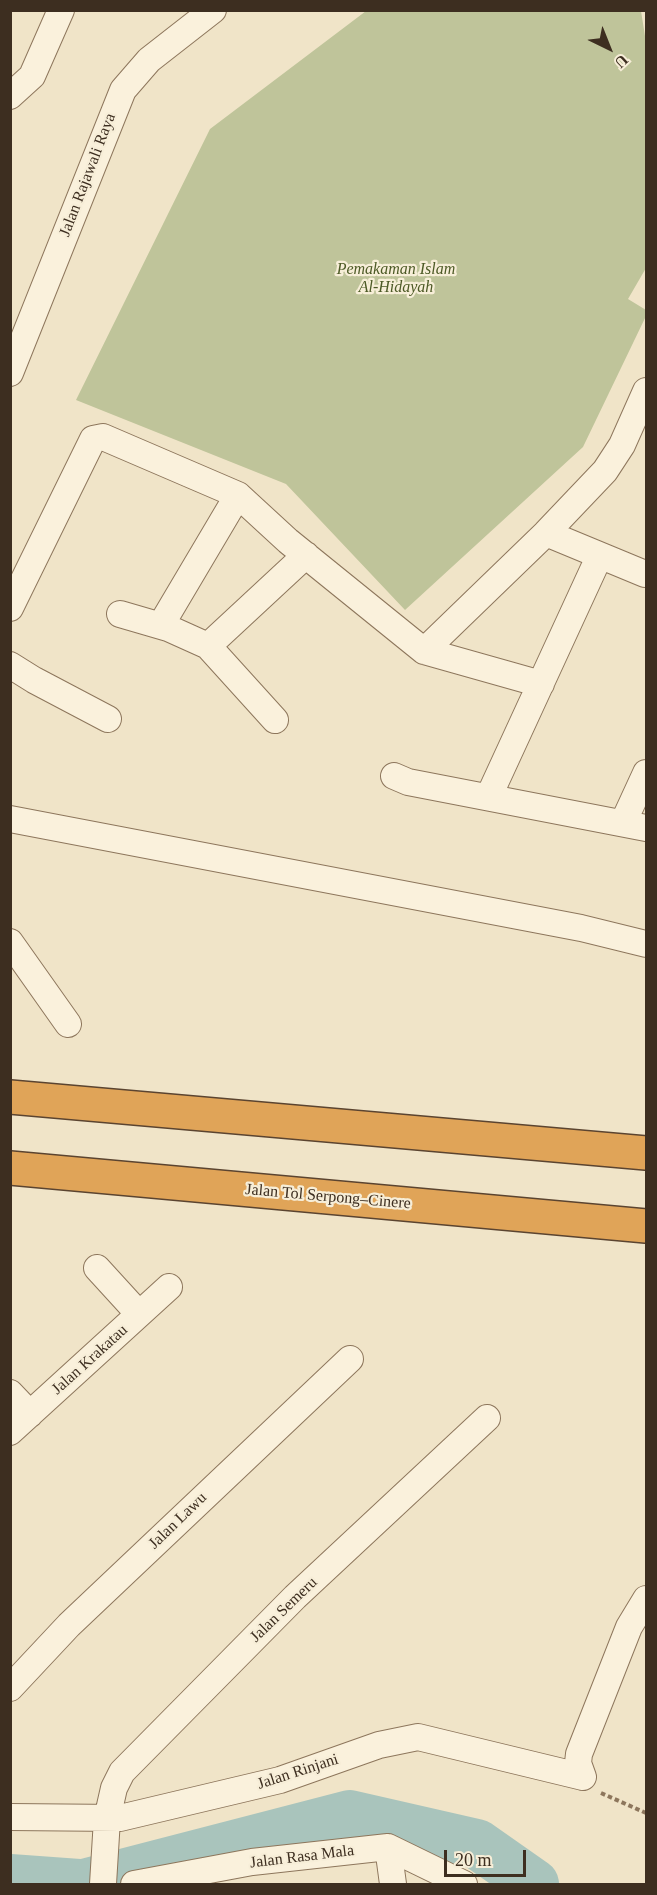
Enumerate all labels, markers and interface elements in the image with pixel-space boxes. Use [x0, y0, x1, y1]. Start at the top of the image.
north arrow [579, 18, 639, 78]
text: U [612, 51, 632, 72]
street label: Jalan Rajawali Raya [56, 111, 120, 239]
park label: Pemakaman Islam Al-Hidayah [337, 260, 455, 298]
street label: Jalan Tol Serpong–Cinere [245, 1180, 411, 1214]
street label: Jalan Krakatau [48, 1321, 132, 1399]
street label: Jalan Lawu [145, 1489, 211, 1553]
street label: Jalan Semeru [246, 1573, 322, 1647]
street label: Jalan Rinjani [255, 1750, 341, 1794]
scale bar [447, 1838, 530, 1876]
street label: Jalan Rasa Mala [249, 1841, 355, 1873]
text: 20 m [455, 1850, 492, 1870]

